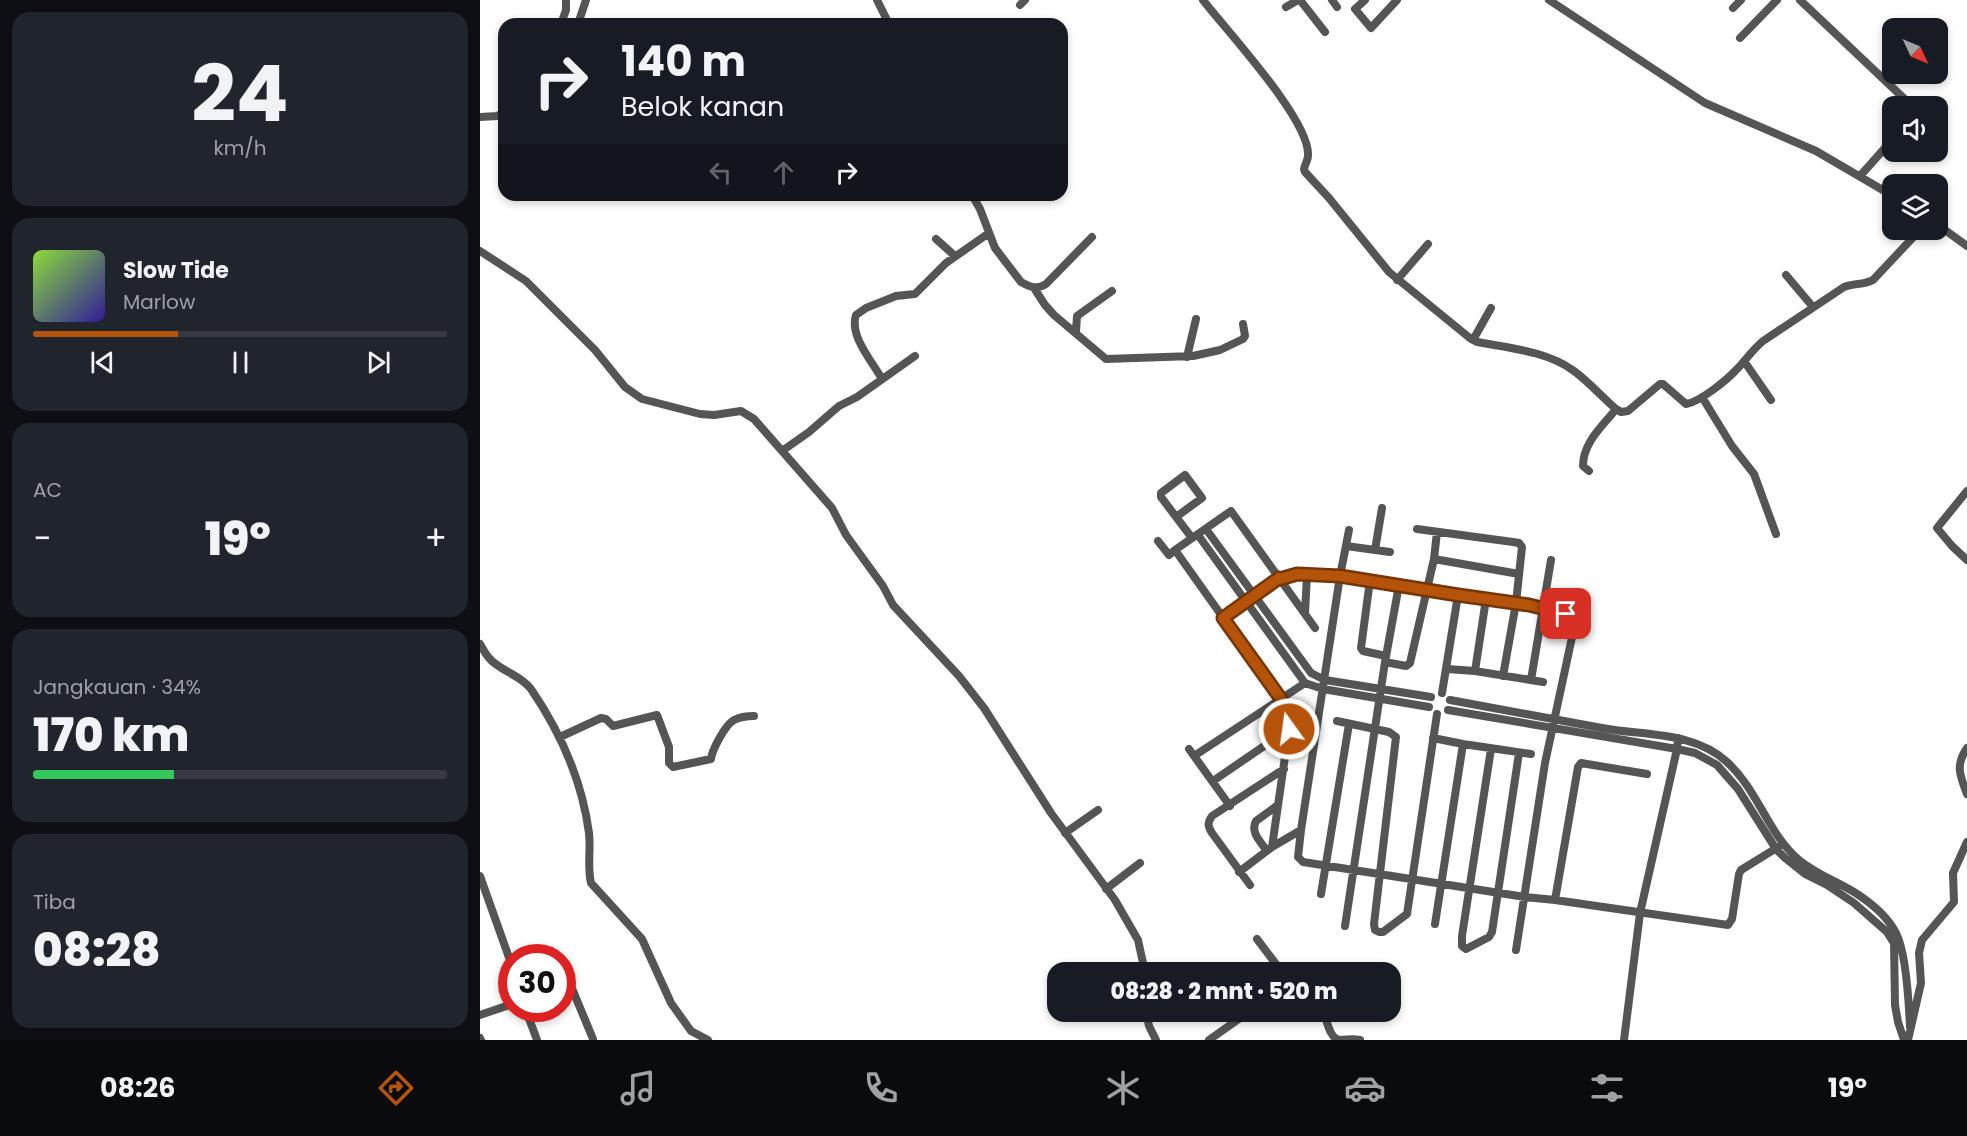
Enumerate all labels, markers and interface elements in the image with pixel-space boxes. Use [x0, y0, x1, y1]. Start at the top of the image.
north arrow [1882, 18, 1948, 84]
map controls [1882, 18, 1948, 240]
text: 140 m [621, 32, 746, 91]
text: 24 [191, 39, 289, 148]
icon: right [522, 42, 600, 120]
text: Belok kanan [621, 88, 784, 125]
button: sound [1882, 96, 1948, 162]
text: km/h [213, 134, 267, 162]
icon: left [704, 156, 737, 189]
icon: ahead [767, 156, 800, 189]
icon: right [830, 156, 863, 189]
button: layers [1882, 174, 1948, 240]
text: Slow Tide [123, 255, 229, 286]
text: Marlow [123, 288, 195, 316]
icon: previous [86, 346, 119, 379]
icon: pause [224, 346, 257, 379]
icon: next [362, 346, 395, 379]
text: AC [33, 476, 62, 504]
text: 19° [205, 508, 271, 571]
text: − [33, 515, 51, 562]
text: + [424, 515, 447, 562]
pin [1540, 588, 1591, 639]
icon: arrive [1549, 597, 1582, 630]
text: Jangkauan · 34% [33, 673, 201, 701]
position arrow [1257, 697, 1321, 761]
text: 170 km [33, 704, 189, 767]
text: Tiba [33, 888, 76, 916]
text: 08:28 [33, 919, 161, 982]
speed limit sign: 30 [498, 944, 576, 1022]
text: 08:28 · 2 mnt · 520 m [1110, 976, 1338, 1007]
icon: directions [375, 1067, 417, 1109]
icon: music [617, 1067, 659, 1109]
icon: phone [860, 1067, 902, 1109]
icon: climate [1102, 1067, 1144, 1109]
icon: car [1344, 1067, 1386, 1109]
icon: filters [1586, 1067, 1628, 1109]
text: 08:26 [100, 1069, 175, 1106]
text: 19° [1828, 1069, 1867, 1106]

